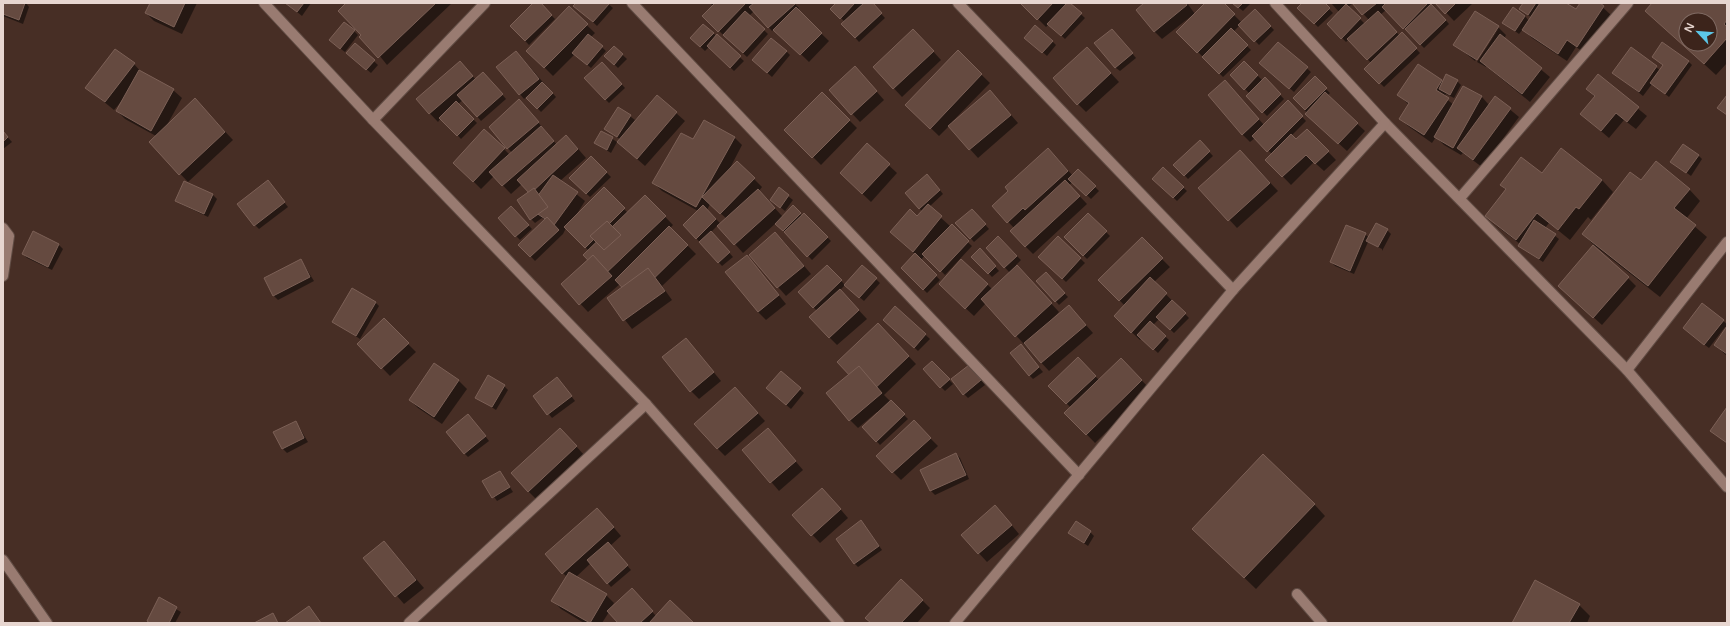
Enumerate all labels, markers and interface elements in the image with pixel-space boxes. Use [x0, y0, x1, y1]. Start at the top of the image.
north arrow [1678, 12, 1718, 52]
text: N [1682, 21, 1697, 35]

